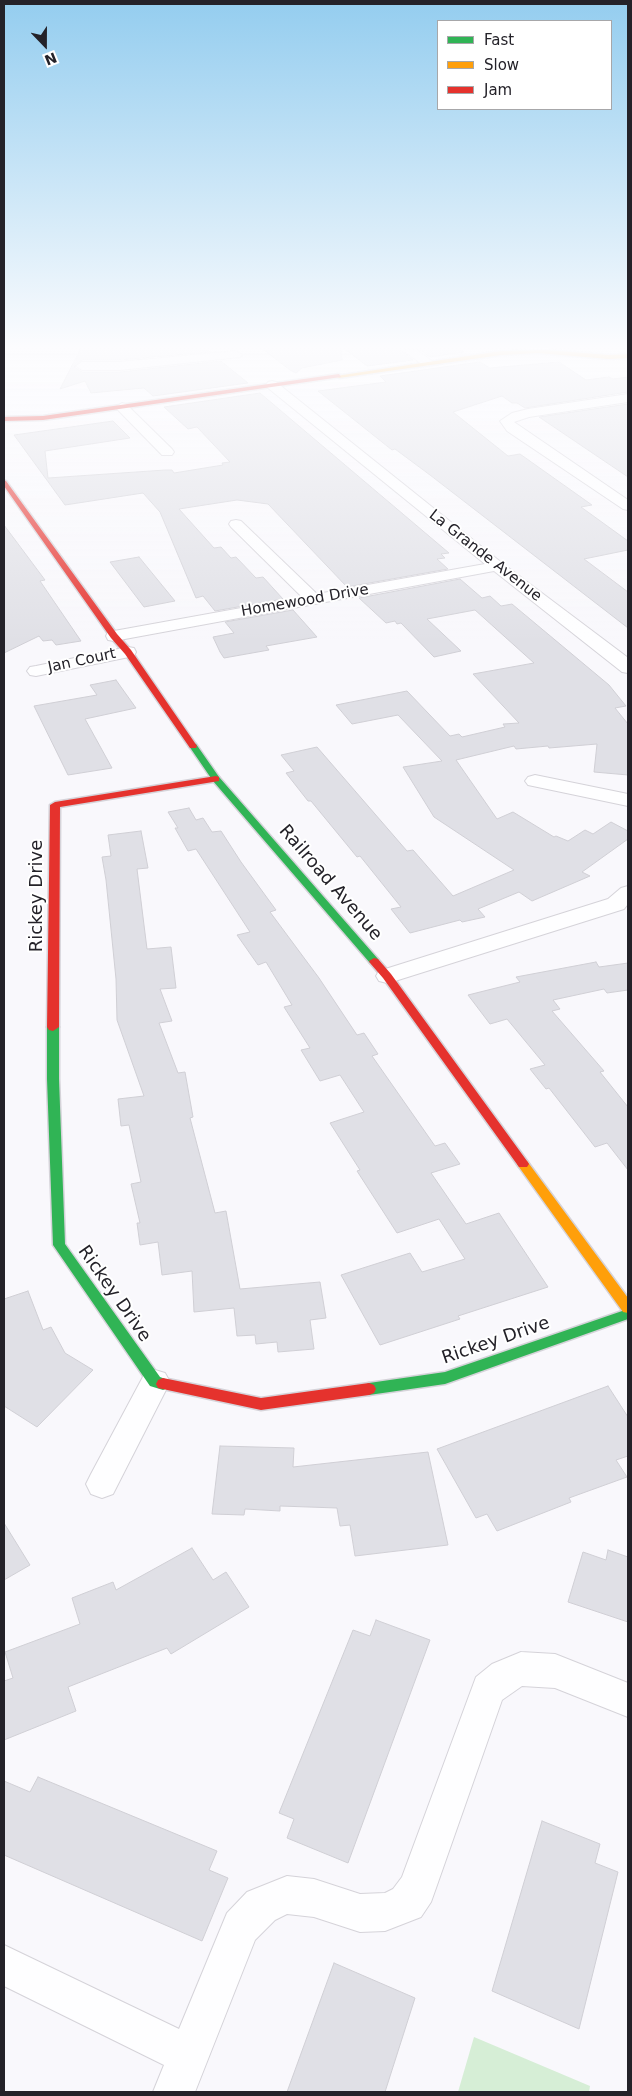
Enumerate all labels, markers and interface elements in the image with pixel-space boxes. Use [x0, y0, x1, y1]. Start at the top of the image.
north arrow [20, 20, 70, 70]
legend [437, 20, 612, 110]
text: Fast [484, 31, 514, 49]
text: N [42, 49, 59, 69]
text: Slow [484, 56, 519, 74]
text: Jam [484, 81, 512, 99]
street label: La Grande Avenue [425, 506, 545, 606]
street label: Homewood Drive [240, 581, 370, 621]
street label: Jan Court [46, 645, 118, 677]
street label: Railroad Avenue [274, 821, 386, 945]
street label: Rickey Drive [26, 840, 48, 952]
street label: Rickey Drive [73, 1242, 155, 1346]
street label: Rickey Drive [439, 1312, 553, 1370]

